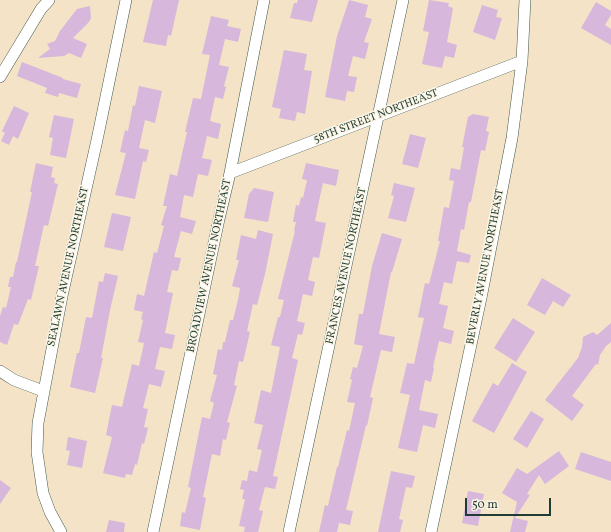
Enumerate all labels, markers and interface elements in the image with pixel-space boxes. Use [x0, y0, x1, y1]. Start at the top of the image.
street label: 58TH STREET NORTHEAST [312, 87, 440, 147]
street label: BROADVIEW AVENUE NORTHEAST [185, 178, 235, 354]
street label: SEALAWN AVENUE NORTHEAST [46, 186, 92, 348]
street label: FRANCES AVENUE NORTHEAST [324, 186, 370, 346]
street label: BEVERLY AVENUE NORTHEAST [464, 188, 508, 346]
scale bar [467, 490, 553, 516]
text: 50 m [472, 497, 498, 513]

